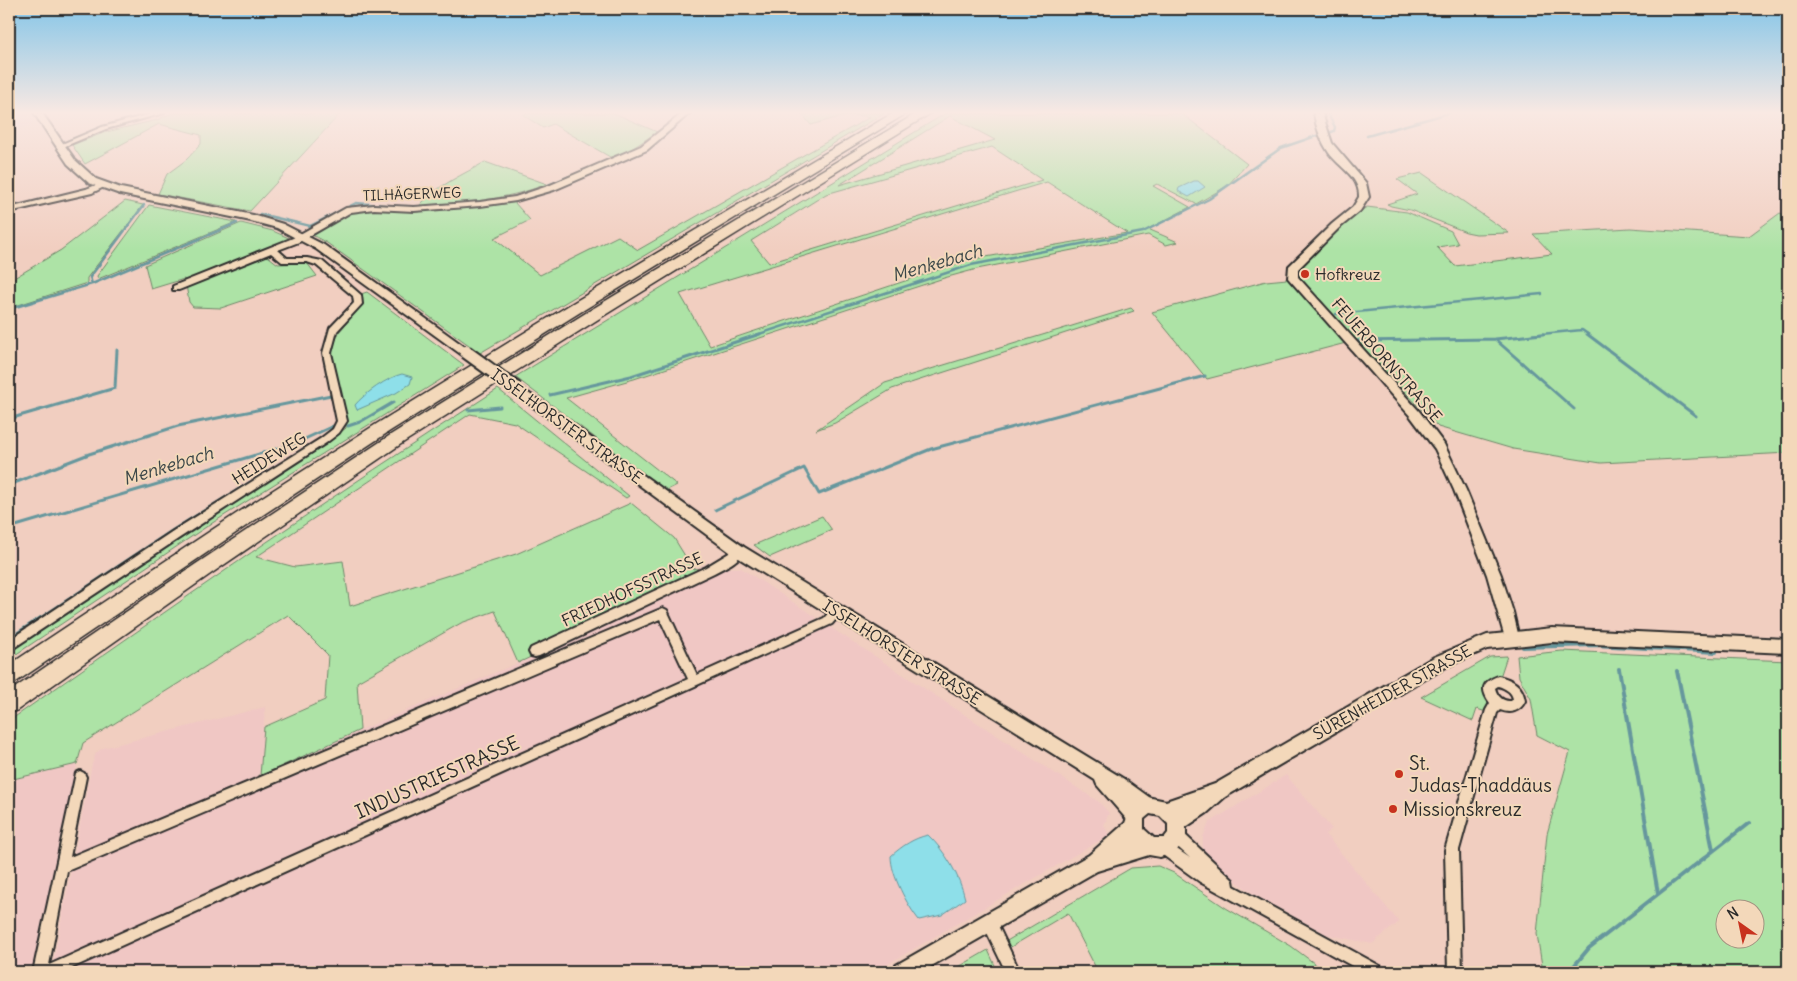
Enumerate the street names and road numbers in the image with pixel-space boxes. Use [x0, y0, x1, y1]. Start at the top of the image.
street label: TILHÄGERWEG [363, 183, 461, 205]
street label: FEUERBORNSTRASSE [1328, 294, 1446, 426]
street label: ISSELHORSTER STRASSE [487, 364, 647, 488]
street label: HEIDEWEG [228, 427, 310, 489]
street label: FRIEDHOFSSTRASSE [558, 547, 706, 631]
street label: ISSELHORSTER STRASSE [819, 595, 985, 709]
street label: SÜRENHEIDER STRASSE [1309, 640, 1475, 744]
street label: INDUSTRIESTRASSE [351, 730, 523, 824]

